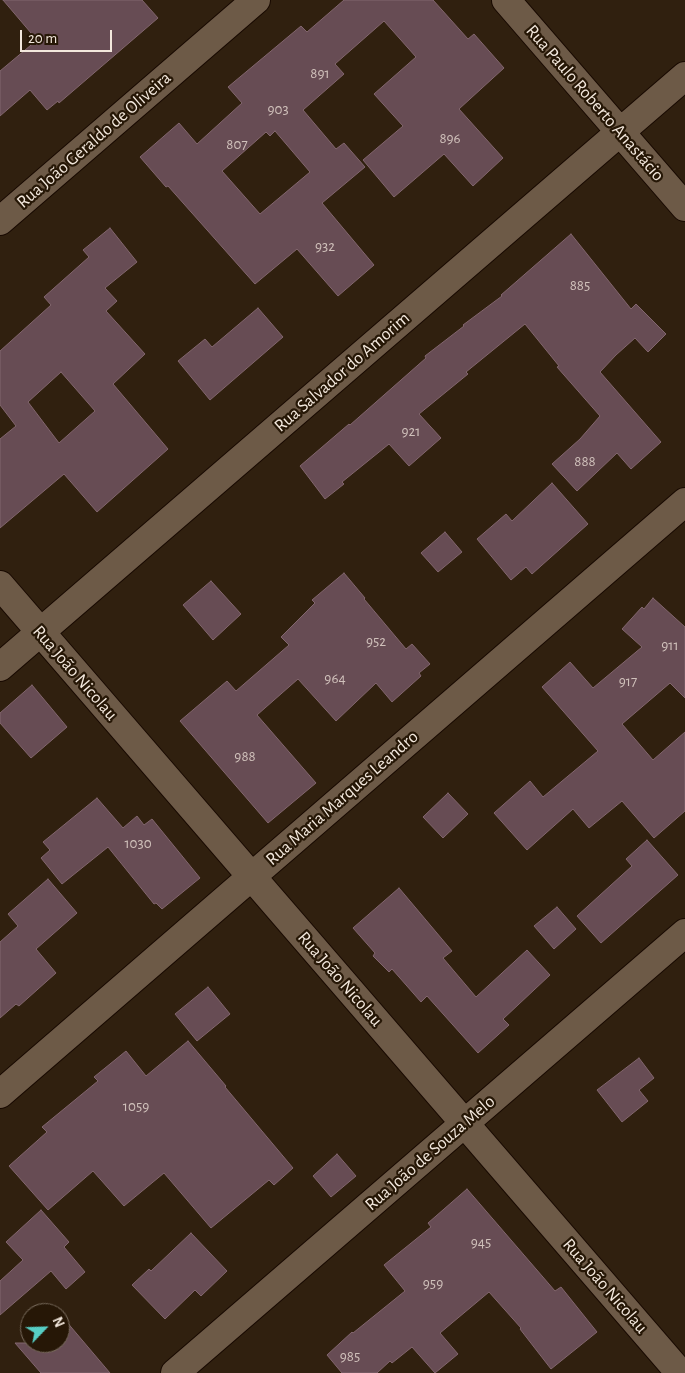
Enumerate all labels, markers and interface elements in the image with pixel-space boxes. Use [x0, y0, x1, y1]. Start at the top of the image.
scale bar [22, 20, 115, 52]
street label: Rua Paulo Roberto Anastácio [521, 20, 669, 186]
text: 20 m [28, 31, 57, 46]
house number: 891 [310, 64, 330, 82]
street label: Rua João Geraldo de Oliveira [12, 67, 176, 213]
house number: 903 [267, 100, 289, 118]
house number: 896 [439, 129, 461, 147]
house number: 807 [226, 135, 248, 153]
house number: 932 [315, 237, 335, 255]
house number: 885 [570, 276, 590, 294]
street label: Rua Salvador do Amorim [270, 307, 414, 437]
house number: 921 [401, 422, 421, 440]
house number: 888 [574, 452, 596, 470]
street label: Rua João Nicolau [28, 621, 122, 725]
house number: 952 [366, 632, 386, 650]
house number: 911 [661, 636, 679, 654]
house number: 964 [324, 669, 346, 687]
house number: 917 [619, 672, 637, 690]
street label: Rua Maria Marques Leandro [261, 726, 423, 870]
house number: 988 [234, 747, 256, 765]
house number: 1030 [124, 834, 152, 852]
street label: Rua João Nicolau [293, 927, 387, 1031]
street label: Rua João de Souza Melo [361, 1091, 499, 1215]
house number: 1059 [123, 1097, 149, 1115]
house number: 945 [471, 1233, 491, 1251]
street label: Rua João Nicolau [558, 1234, 652, 1338]
house number: 959 [423, 1274, 443, 1292]
north arrow [20, 1303, 70, 1353]
text: N [49, 1315, 66, 1330]
house number: 985 [340, 1347, 360, 1365]

